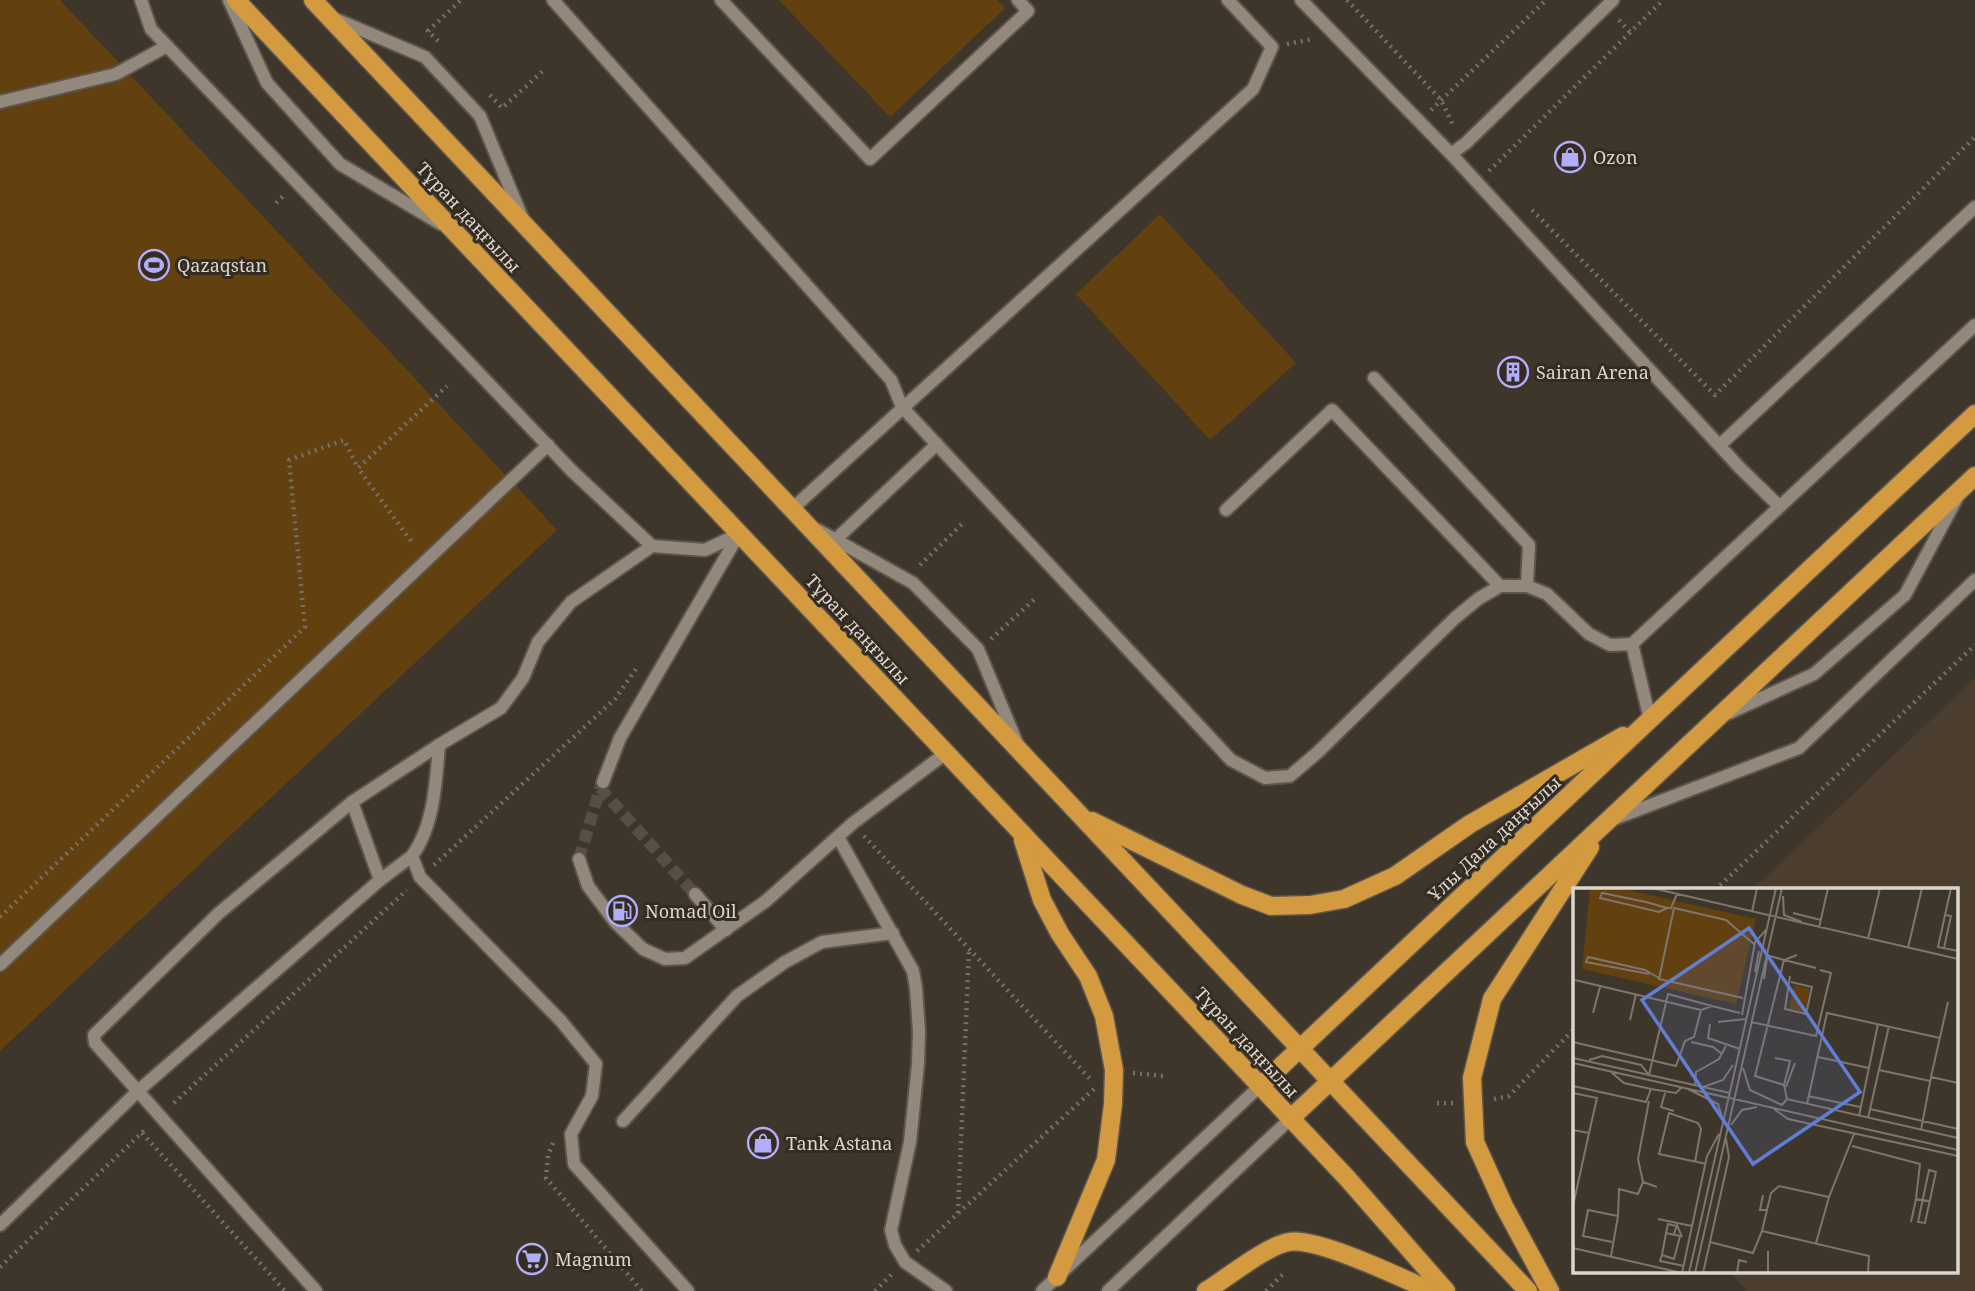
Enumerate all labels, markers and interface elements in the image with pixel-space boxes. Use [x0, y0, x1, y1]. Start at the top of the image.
shop icon: Ozon [1553, 140, 1587, 174]
place label: Ozon [1593, 145, 1638, 169]
street label: Тұран даңғылы [412, 157, 527, 278]
sports icon: Qazaqstan [137, 248, 171, 282]
place label: Qazaqstan [177, 253, 267, 277]
building icon: Sairan Arena [1496, 355, 1530, 389]
place label: Sairan Arena [1536, 360, 1649, 384]
street label: Тұран даңғылы [801, 569, 916, 690]
street label: Ұлы Дала даңғылы [1422, 770, 1566, 907]
inset map [1573, 888, 1958, 1274]
fuel station icon: Nomad Oil [605, 894, 639, 928]
place label: Nomad Oil [645, 899, 737, 923]
street label: Тұран даңғылы [1190, 982, 1305, 1103]
shop icon: Tank Astana [746, 1126, 780, 1160]
place label: Tank Astana [786, 1131, 892, 1155]
supermarket icon: Magnum [515, 1242, 549, 1276]
place label: Magnum [555, 1247, 632, 1271]

